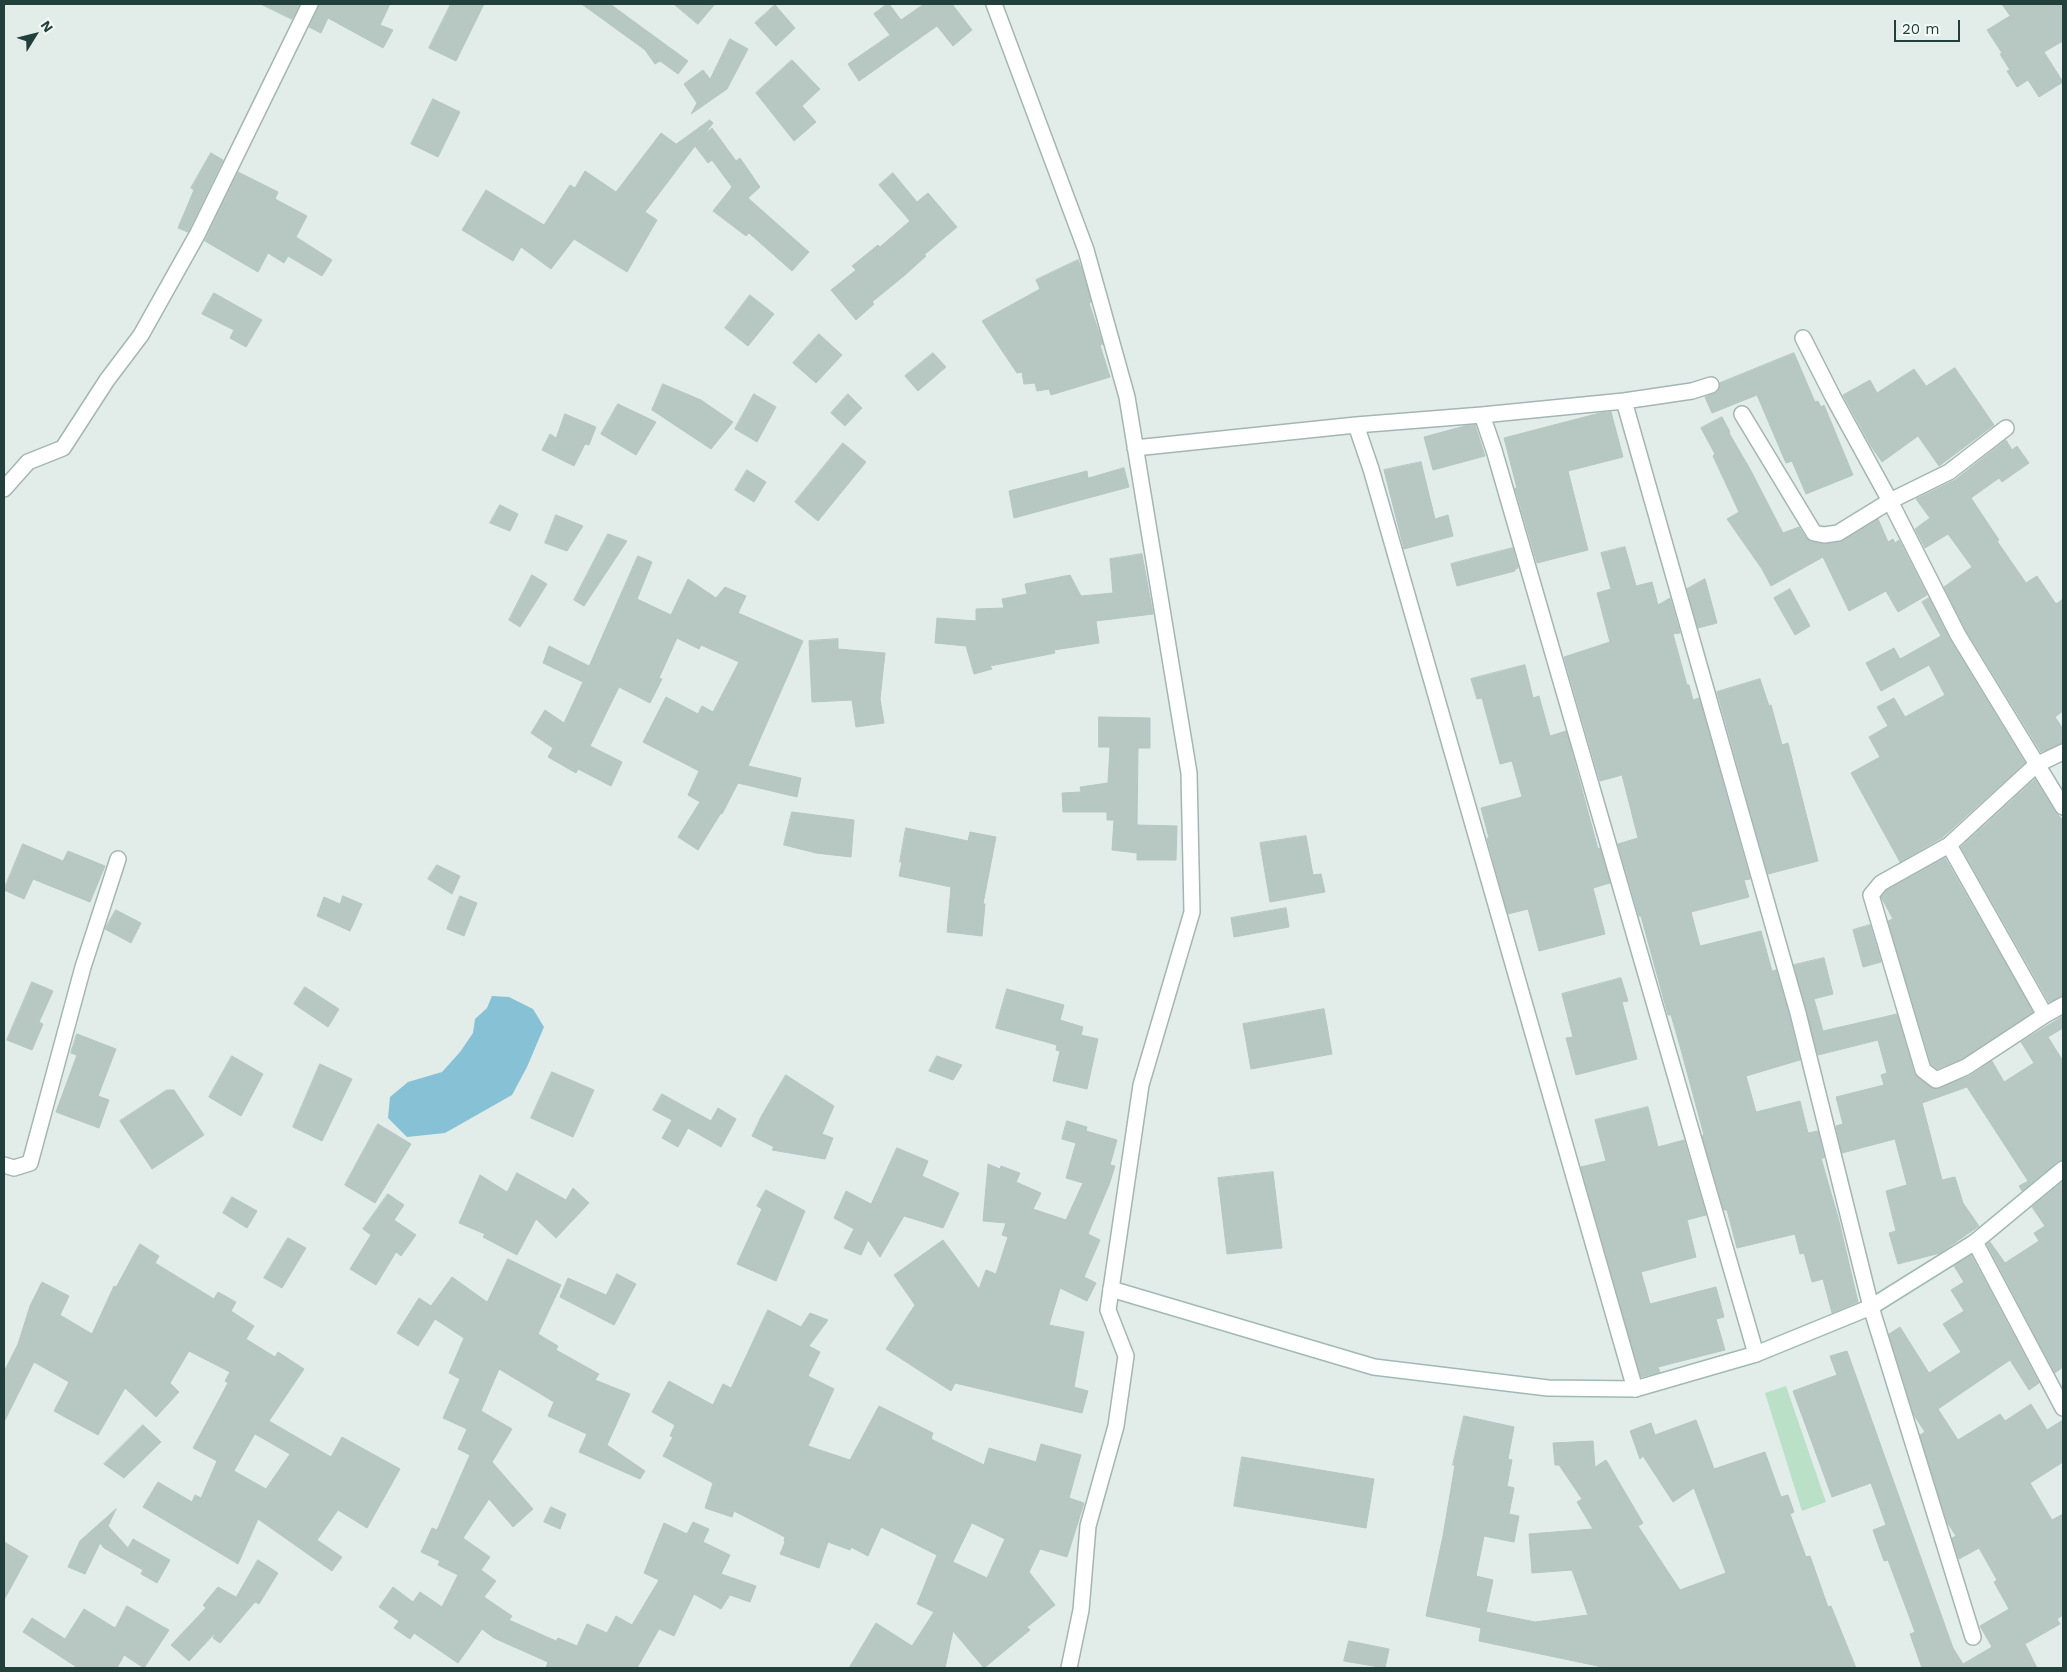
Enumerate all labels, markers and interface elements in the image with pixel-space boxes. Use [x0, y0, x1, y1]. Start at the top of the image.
north arrow [10, 10, 60, 60]
scale bar [1897, 10, 1963, 42]
text: N [38, 17, 57, 35]
text: 20 m [1902, 20, 1940, 38]

